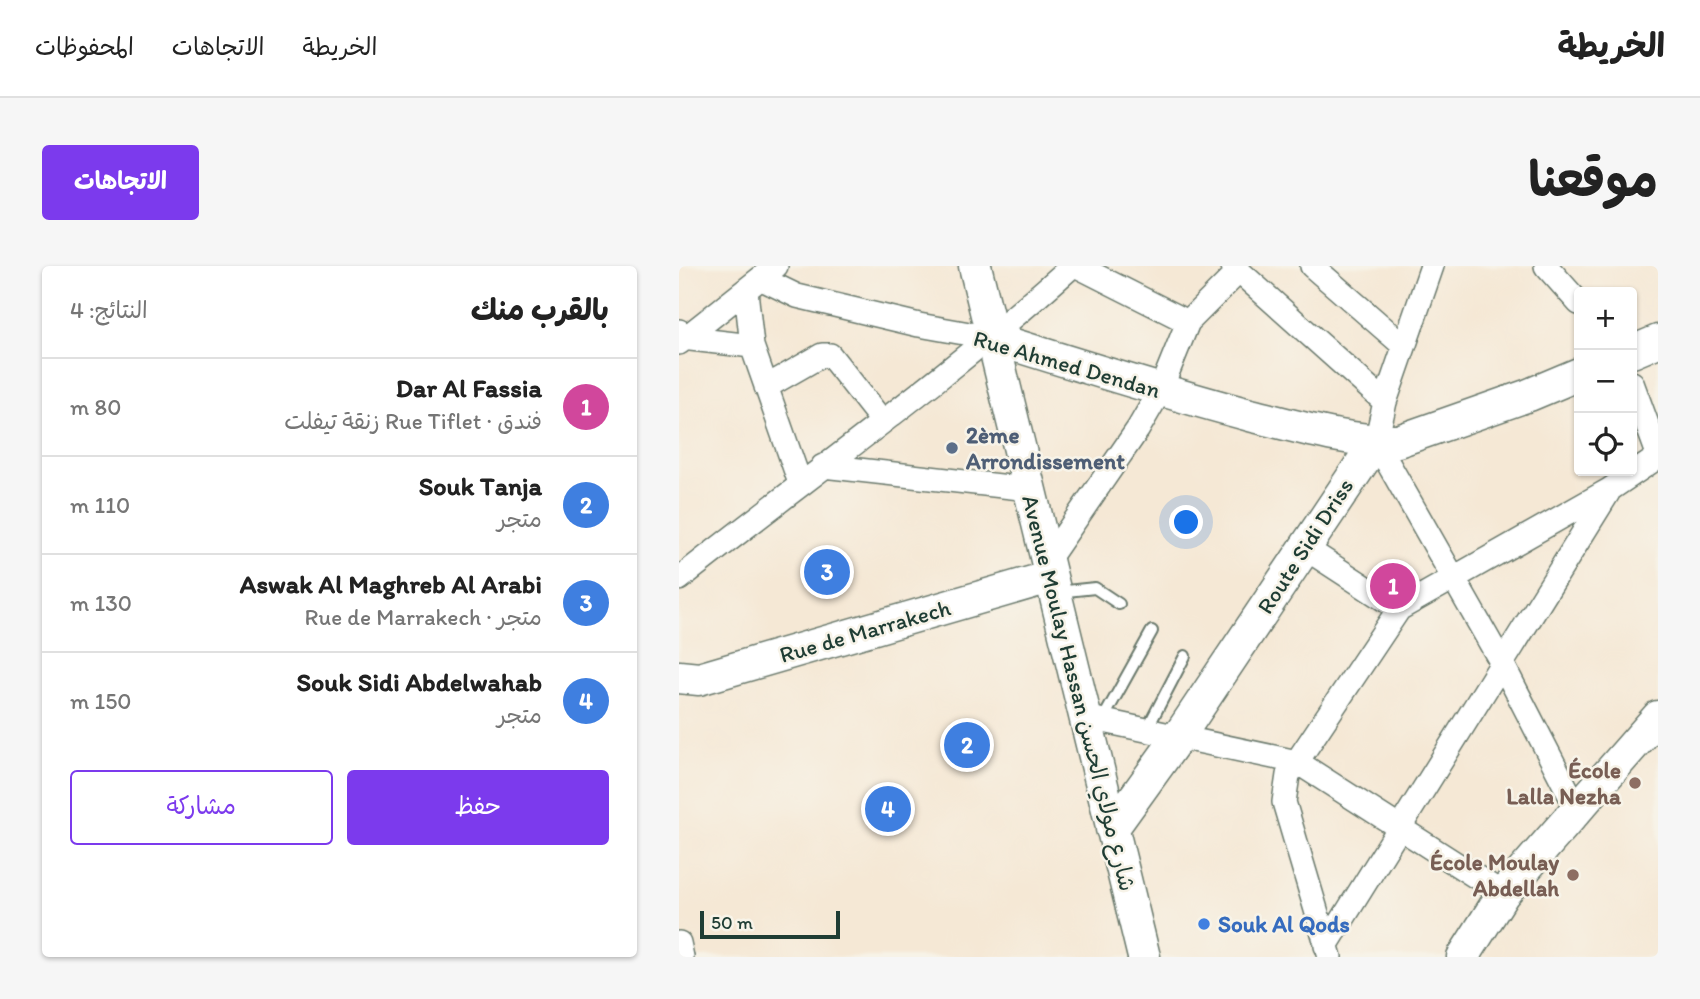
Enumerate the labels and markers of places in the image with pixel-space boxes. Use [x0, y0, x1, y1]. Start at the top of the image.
place label: 2ème Arrondissement [965, 421, 1125, 475]
marker: 2ème Arrondissement [944, 440, 960, 456]
pin: 3 [804, 546, 850, 598]
pin: 1 [1370, 560, 1416, 612]
pin: 2 [944, 719, 990, 771]
place label: École Lalla Nezha [1506, 756, 1622, 810]
marker: École Lalla Nezha [1627, 775, 1643, 791]
pin: 4 [865, 783, 911, 835]
place label: École Moulay Abdellah [1430, 848, 1559, 902]
marker: École Moulay Abdellah [1565, 867, 1581, 883]
place label: Souk Al Qods [1218, 910, 1350, 938]
marker: Souk Al Qods [1196, 916, 1212, 932]

